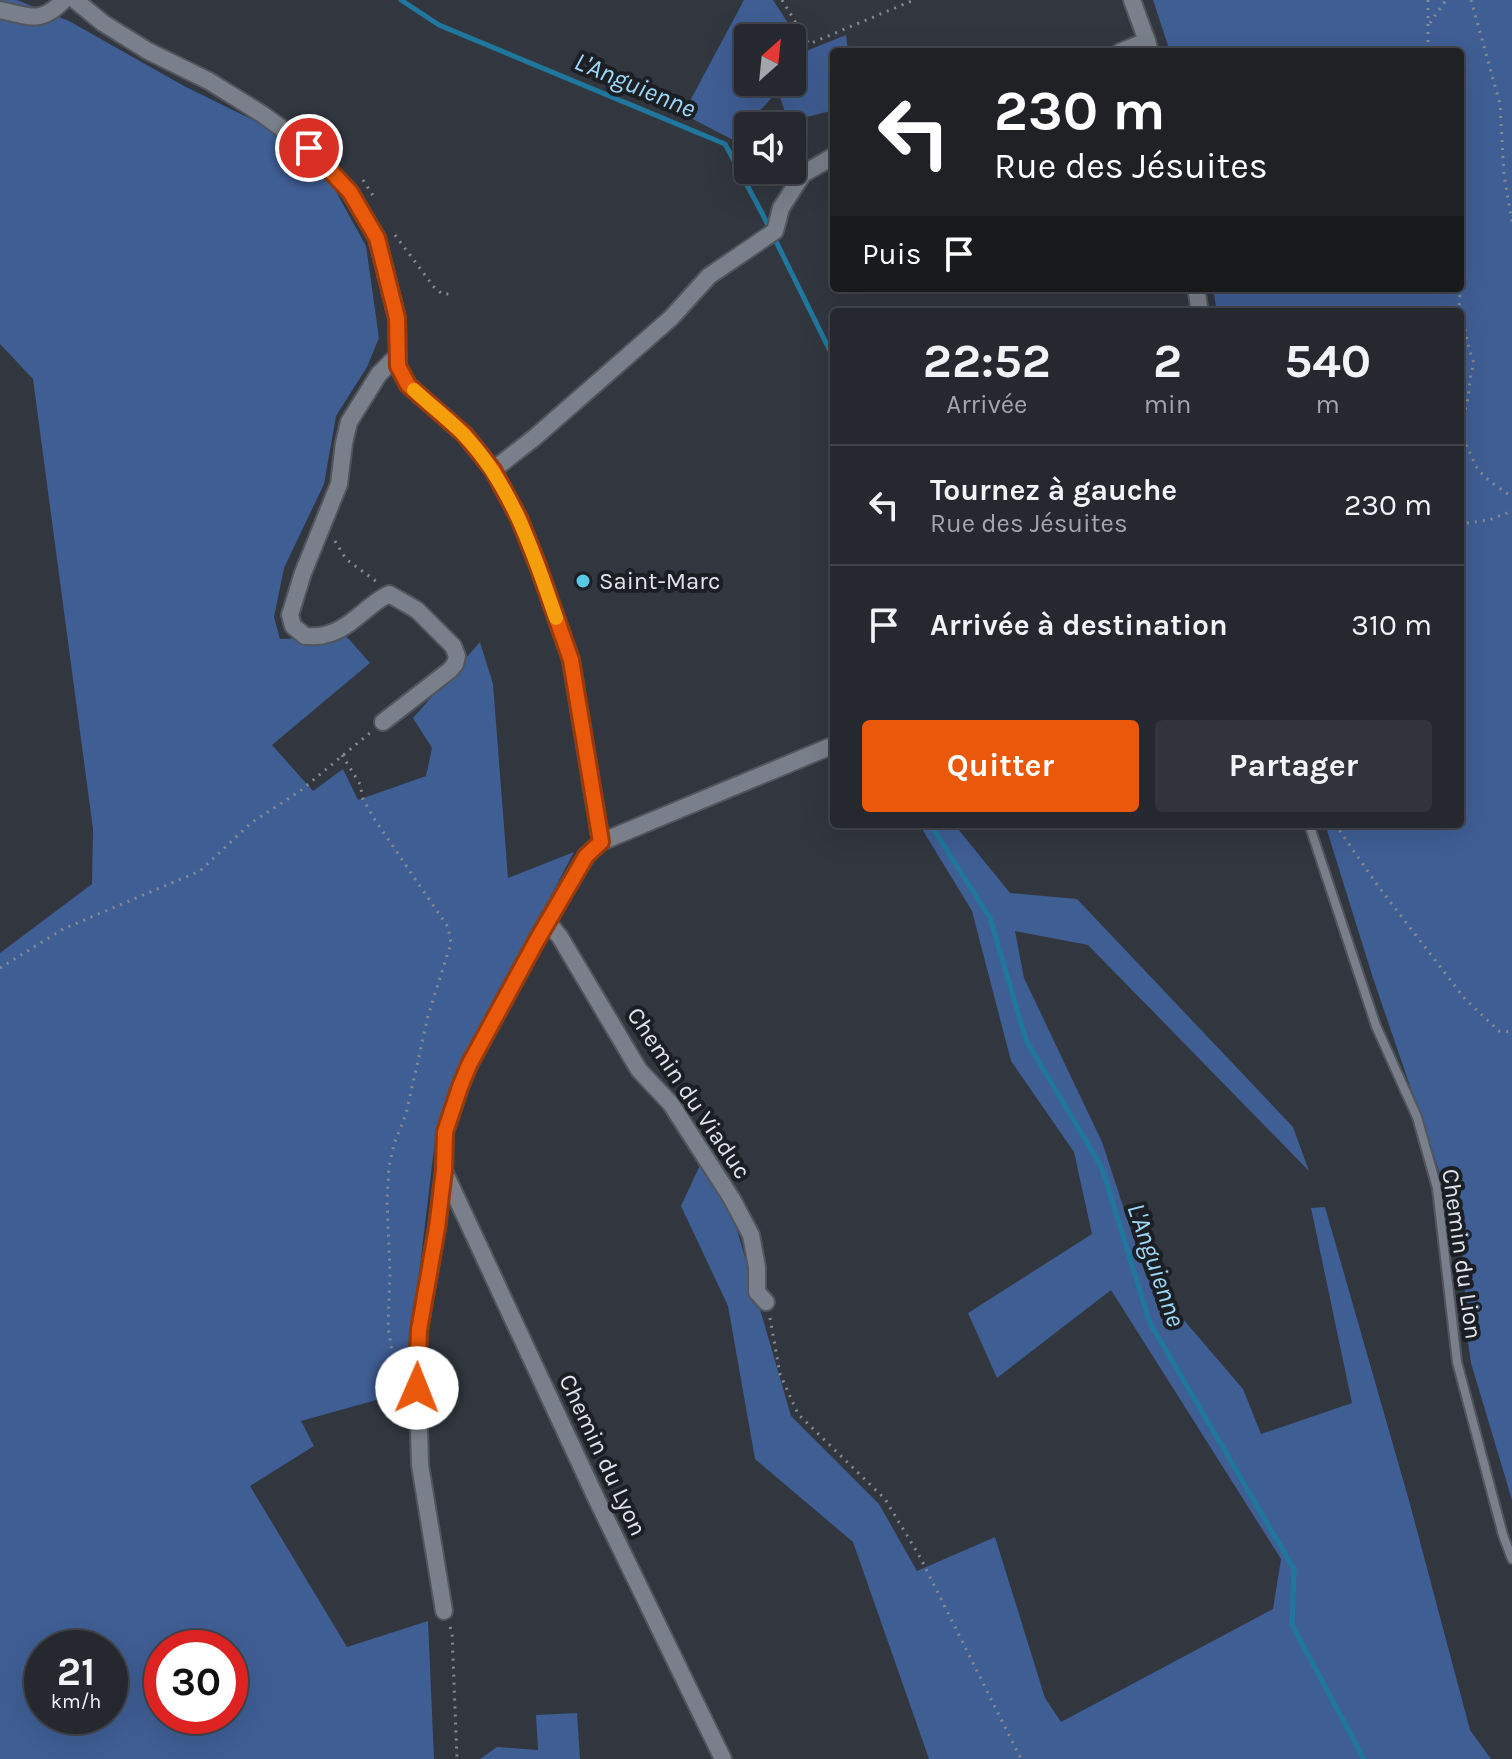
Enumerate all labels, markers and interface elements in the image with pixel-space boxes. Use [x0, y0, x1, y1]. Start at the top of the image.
north arrow [734, 24, 806, 96]
map controls [734, 24, 806, 184]
water label: L'Anguienne [570, 46, 700, 124]
text: 230 m [994, 78, 1165, 143]
icon: left [862, 80, 966, 184]
button: sound [734, 112, 806, 184]
pin [275, 114, 343, 182]
icon: arrive [287, 126, 331, 170]
text: Rue des Jésuites [994, 145, 1268, 187]
icon: arrive [937, 232, 981, 276]
text: Puis [862, 236, 921, 272]
text: 22:52 [923, 333, 1051, 389]
text: 2 [1153, 333, 1182, 389]
text: 540 [1284, 333, 1371, 389]
text: Arrivée [946, 389, 1027, 420]
text: min [1144, 389, 1191, 420]
text: m [1316, 389, 1340, 420]
text: Tournez à gauche [930, 472, 1177, 508]
icon: left [862, 483, 906, 527]
text: 230 m [1344, 487, 1432, 523]
text: Rue des Jésuites [930, 508, 1128, 539]
place label: Saint-Marc [599, 567, 720, 595]
marker: Saint-Marc [574, 572, 592, 590]
icon: arrive [862, 603, 906, 647]
text: Arrivée à destination [930, 607, 1228, 643]
text: 310 m [1351, 607, 1432, 643]
button: Quitter [862, 720, 1139, 812]
button: Partager [1155, 720, 1432, 812]
street label: Chemin du Viaduc [621, 1002, 757, 1184]
street label: Chemin du Lion [1436, 1167, 1488, 1341]
water label: L'Anguienne [1120, 1199, 1192, 1331]
position arrow [375, 1346, 459, 1430]
street label: Chemin du Lyon [553, 1370, 653, 1540]
speed limit sign: 30 [144, 1630, 248, 1734]
text: 21 [57, 1648, 95, 1695]
text: km/h [51, 1690, 101, 1713]

